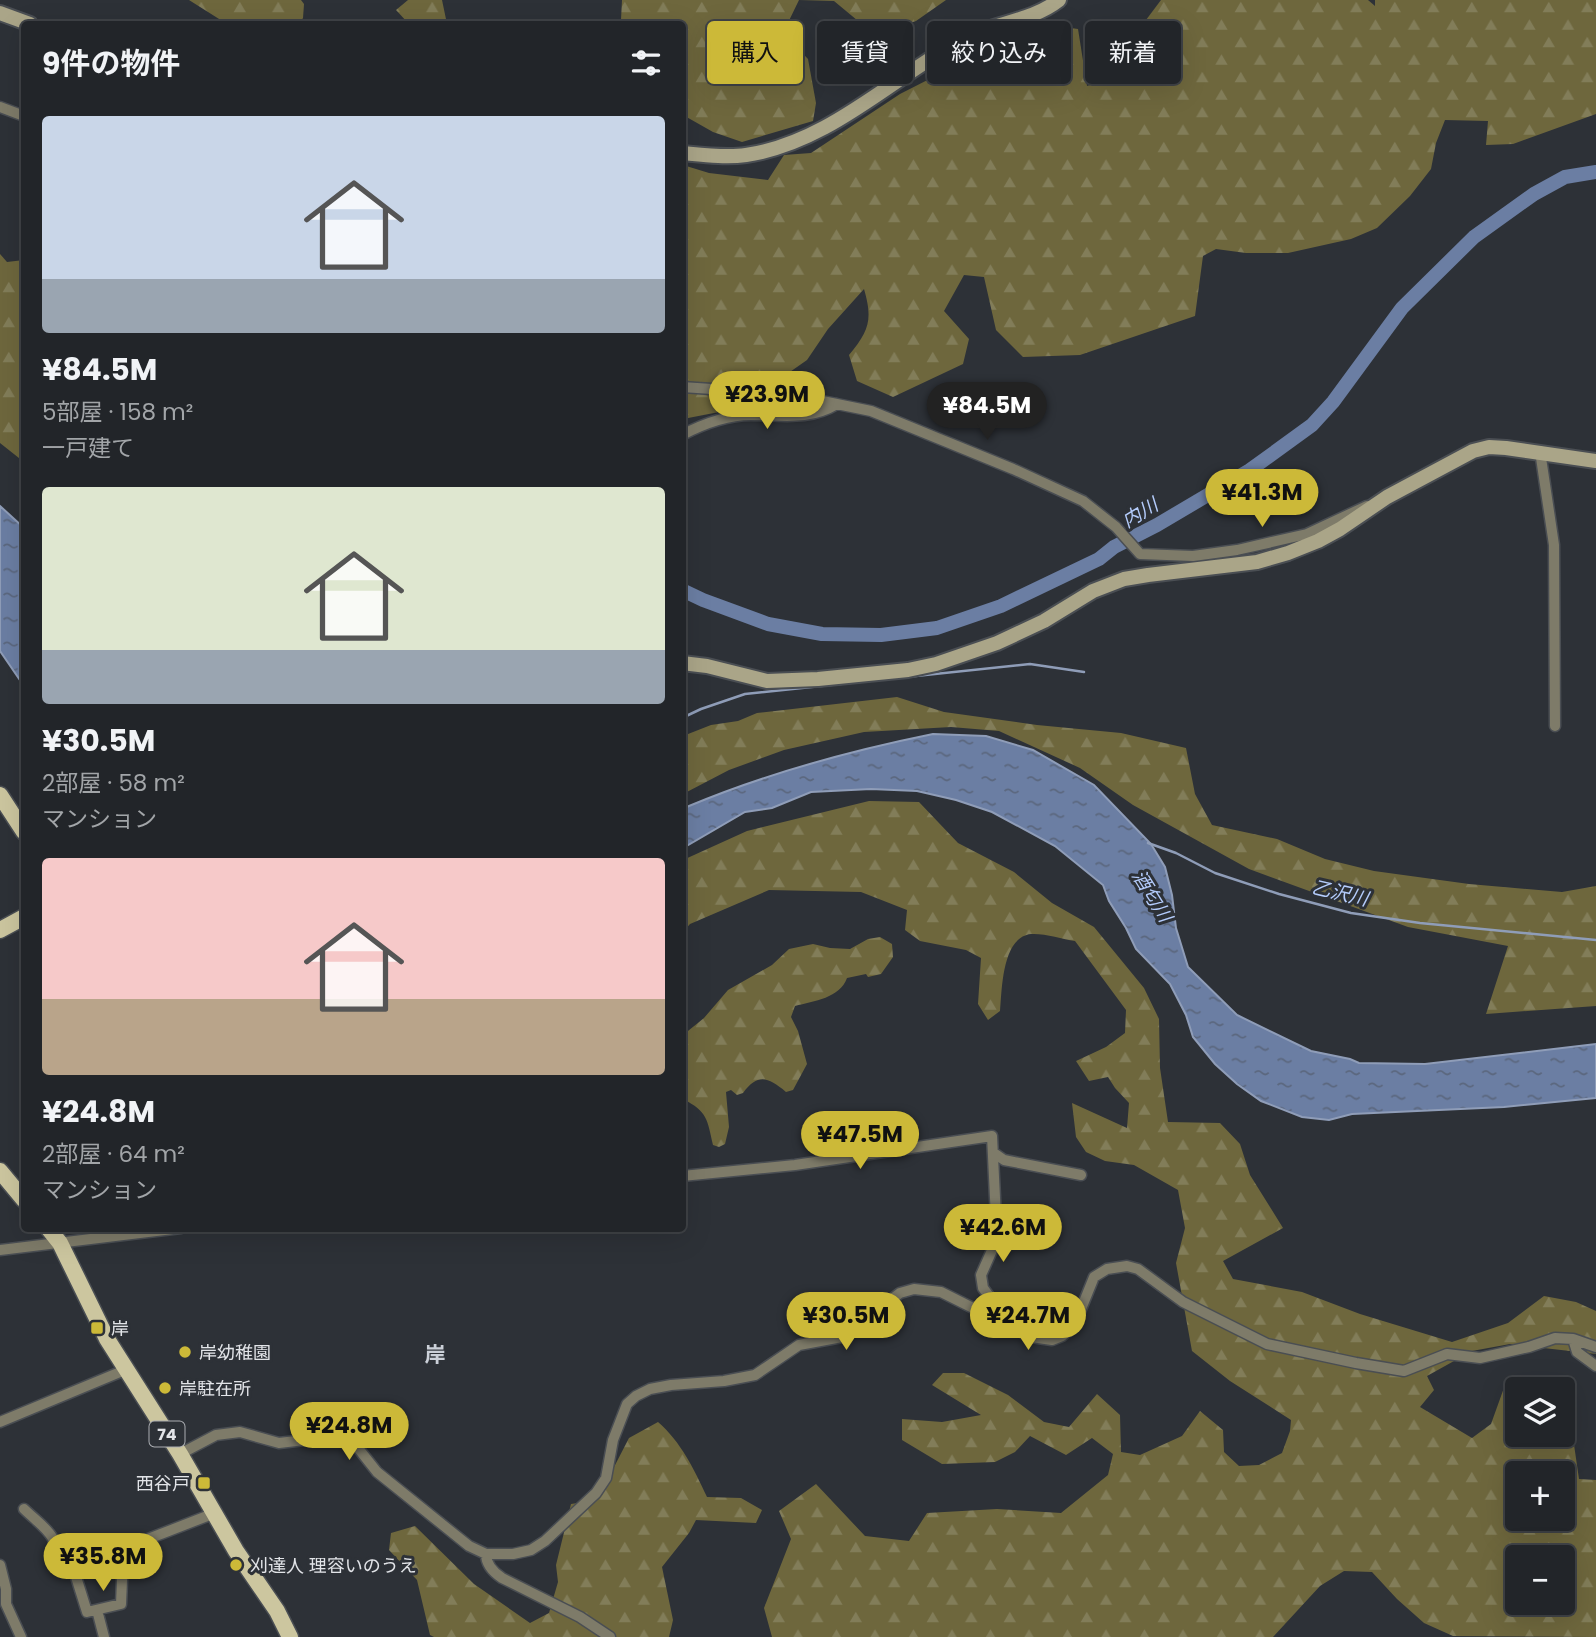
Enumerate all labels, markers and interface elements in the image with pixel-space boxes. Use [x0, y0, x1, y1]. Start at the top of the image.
chip: 購入 [707, 21, 803, 84]
chip: 賃貸 [817, 21, 913, 84]
chip: 絞り込み [927, 21, 1071, 84]
chip: 新着 [1085, 21, 1181, 84]
text: 9件の物件 [42, 42, 180, 85]
icon: filters [627, 44, 665, 82]
icon: home [291, 162, 417, 288]
text: ¥84.5M [42, 348, 157, 391]
pin: ¥23.9M [710, 372, 824, 431]
text: ¥23.9M [725, 378, 809, 410]
pin: ¥84.5M [930, 382, 1044, 442]
text: ¥84.5M [943, 389, 1031, 421]
text: 5部屋 · 158 m² [42, 396, 193, 428]
text: 一戸建て [42, 432, 134, 464]
pin: ¥41.3M [1205, 470, 1319, 529]
text: ¥41.3M [1221, 476, 1303, 508]
water label: 内川 [1117, 491, 1165, 534]
icon: home [291, 533, 417, 659]
text: ¥30.5M [42, 719, 155, 762]
text: 2部屋 · 58 m² [42, 767, 185, 799]
text: マンション [42, 803, 157, 835]
water label: 酒匂川 [1125, 865, 1180, 929]
water label: 乙沢川 [1309, 873, 1373, 913]
icon: home [291, 904, 417, 1030]
text: ¥24.8M [42, 1090, 155, 1133]
pin: ¥47.5M [803, 1112, 917, 1171]
text: ¥47.5M [817, 1118, 903, 1150]
text: 2部屋 · 64 m² [42, 1138, 185, 1170]
text: マンション [42, 1174, 157, 1206]
pin: ¥42.6M [946, 1204, 1060, 1264]
text: ¥42.6M [960, 1211, 1046, 1243]
pin: ¥30.5M [789, 1292, 903, 1352]
pin: ¥24.7M [971, 1292, 1085, 1352]
text: ¥30.5M [803, 1299, 889, 1331]
text: ¥24.7M [986, 1299, 1070, 1331]
place label: 岸 [111, 1316, 129, 1341]
marker: 岸 [89, 1320, 105, 1336]
place label: 岸幼稚園 [199, 1340, 271, 1365]
district label: 岸 [425, 1340, 446, 1369]
marker: 岸幼稚園 [177, 1344, 193, 1360]
place label: 岸駐在所 [179, 1376, 251, 1401]
map controls [1505, 1377, 1575, 1615]
button: layers [1505, 1377, 1575, 1447]
marker: 岸駐在所 [157, 1380, 173, 1396]
pin: ¥24.8M [292, 1402, 406, 1462]
text: ¥24.8M [306, 1409, 392, 1441]
road number: 74 [150, 1422, 184, 1446]
button: + [1505, 1461, 1575, 1531]
place label: 西谷戸 [136, 1471, 190, 1496]
marker: 西谷戸 [196, 1475, 212, 1491]
pin: ¥35.8M [46, 1534, 160, 1593]
text: ¥35.8M [60, 1540, 146, 1572]
button: − [1505, 1545, 1575, 1615]
place label: 刈達人 理容いのうえ [250, 1553, 417, 1578]
marker: 刈達人 理容いのうえ [228, 1557, 244, 1573]

